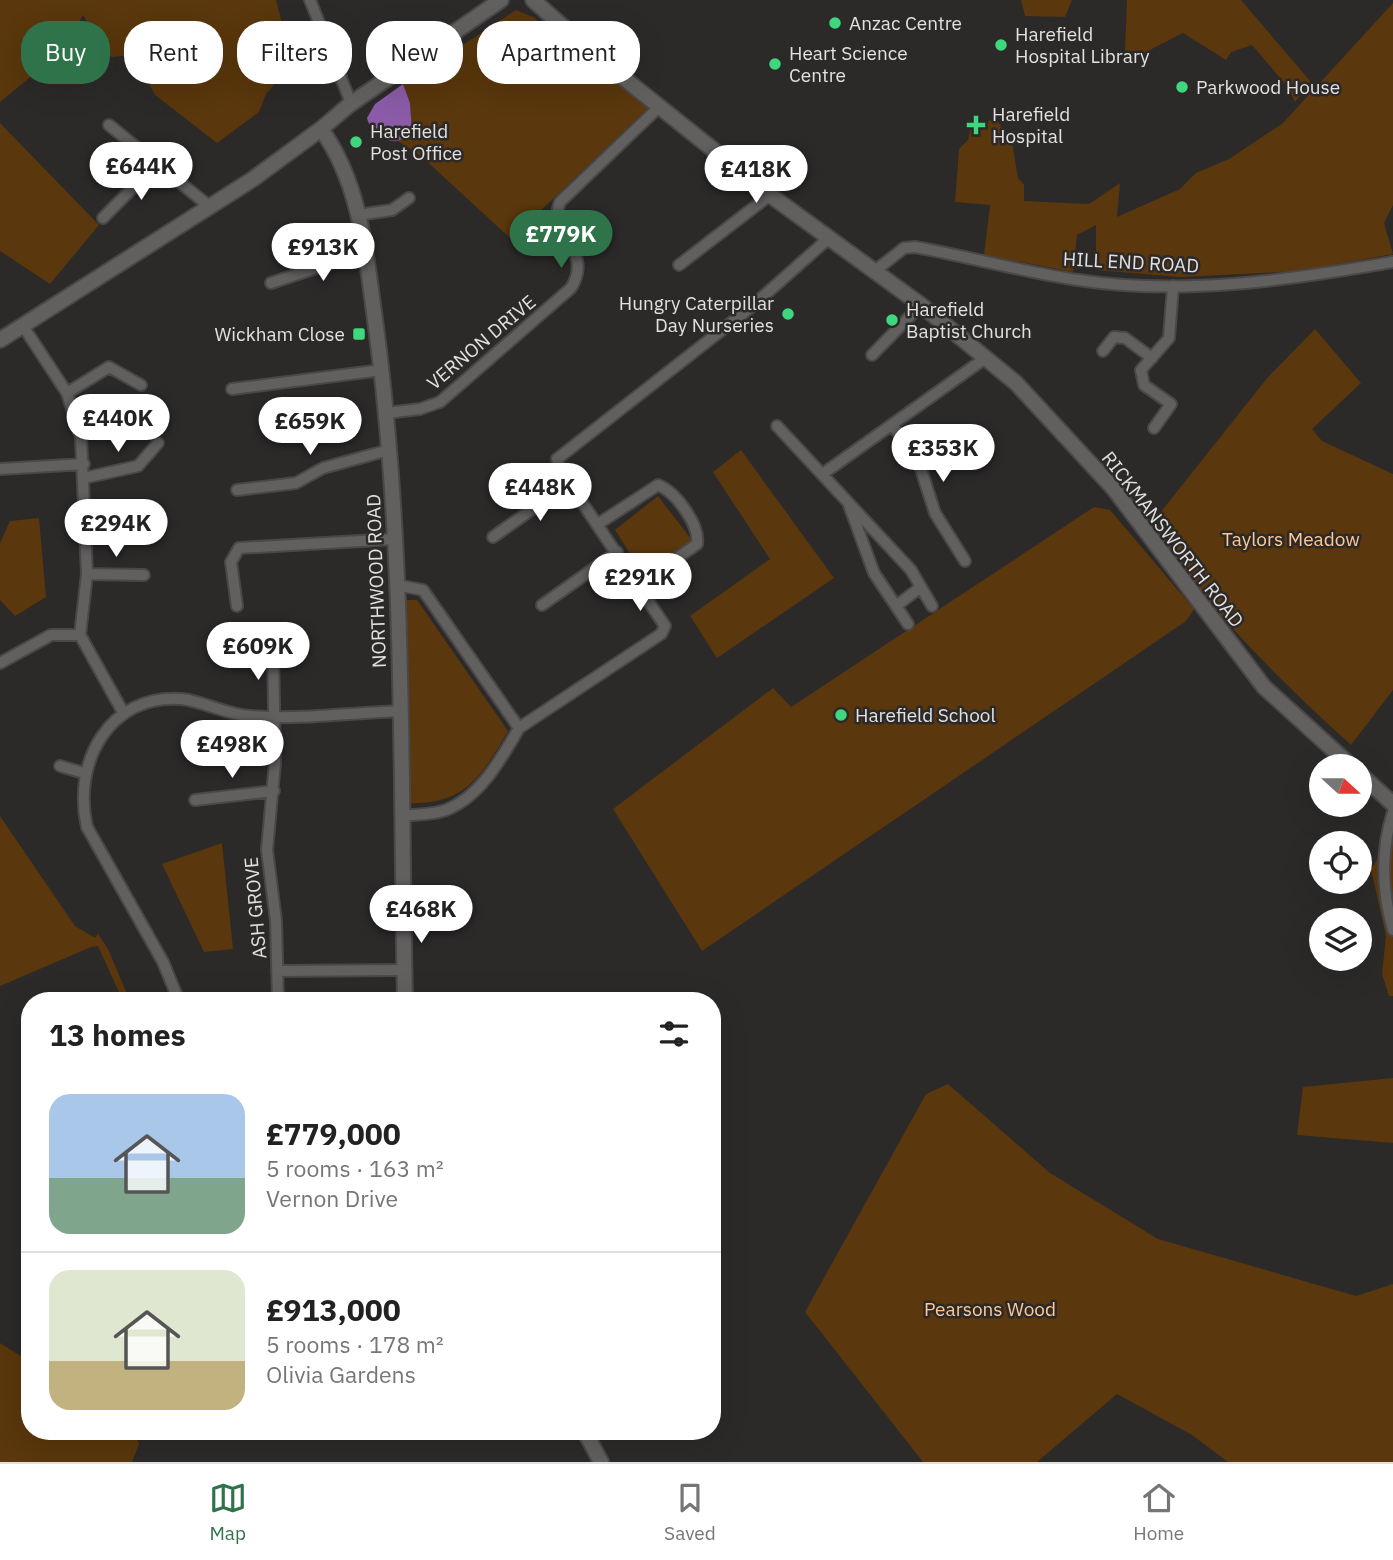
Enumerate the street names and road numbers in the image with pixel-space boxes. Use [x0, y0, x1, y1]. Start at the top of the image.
street label: HILL END ROAD [1062, 246, 1200, 278]
street label: VERNON DRIVE [422, 289, 540, 395]
street label: RICKMANSWORTH ROAD [1097, 446, 1249, 632]
street label: NORTHWOOD ROAD [361, 494, 391, 668]
street label: ASH GROVE [239, 856, 271, 960]

